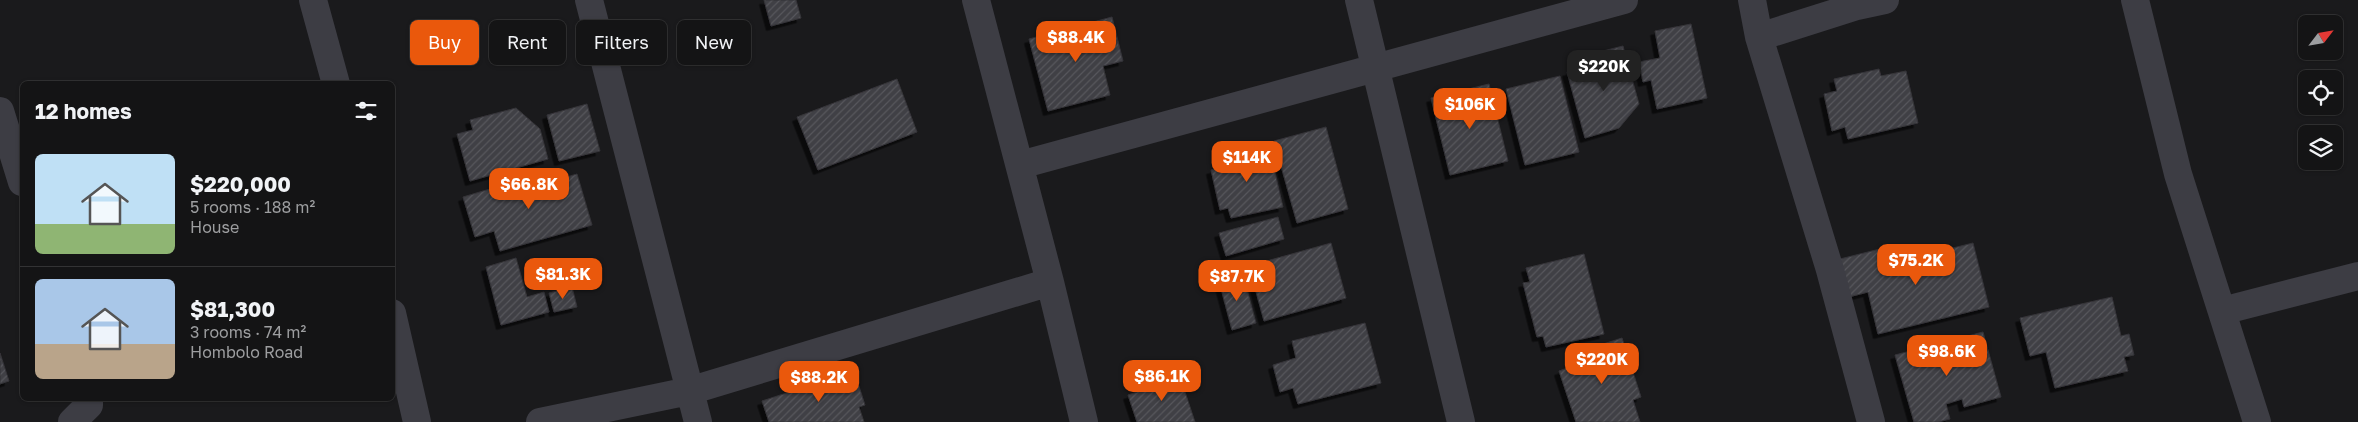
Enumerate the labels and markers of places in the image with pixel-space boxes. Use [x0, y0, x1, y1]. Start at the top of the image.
pin: $88.4K [1035, 20, 1117, 63]
pin: $220K [1569, 49, 1639, 92]
pin: $106K [1435, 88, 1505, 130]
pin: $114K [1212, 140, 1282, 183]
pin: $66.8K [488, 168, 570, 210]
pin: $75.2K [1875, 244, 1957, 286]
pin: $81.3K [522, 258, 604, 300]
pin: $87.7K [1196, 260, 1278, 302]
pin: $98.6K [1906, 334, 1988, 377]
pin: $220K [1567, 342, 1637, 385]
pin: $88.2K [778, 360, 860, 403]
pin: $86.1K [1121, 360, 1203, 402]

